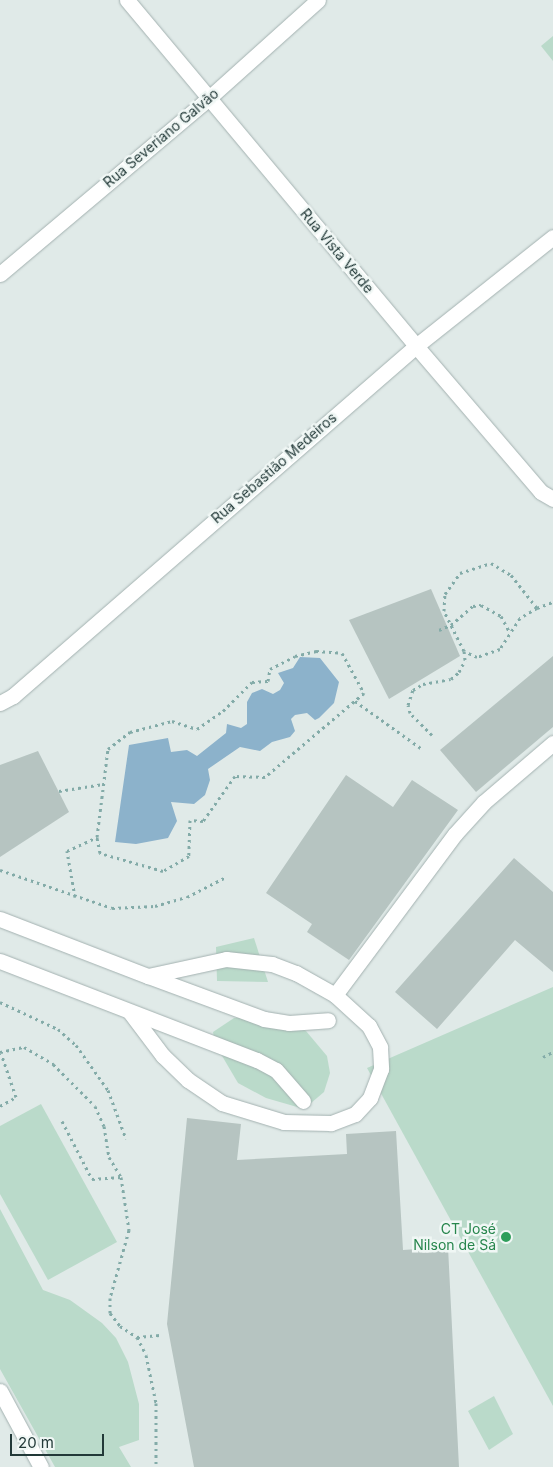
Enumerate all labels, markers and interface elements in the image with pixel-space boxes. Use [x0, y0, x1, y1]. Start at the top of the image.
street label: Rua Severiano Galvão [100, 85, 222, 191]
street label: Rua Vista Verde [297, 205, 377, 297]
street label: Rua Sebastião Medeiros [208, 409, 340, 527]
place label: CT José Nilson de Sá [413, 1221, 496, 1254]
marker: CT José Nilson de Sá [500, 1231, 512, 1243]
scale bar [12, 1424, 106, 1456]
text: 20 m [18, 1433, 54, 1452]

